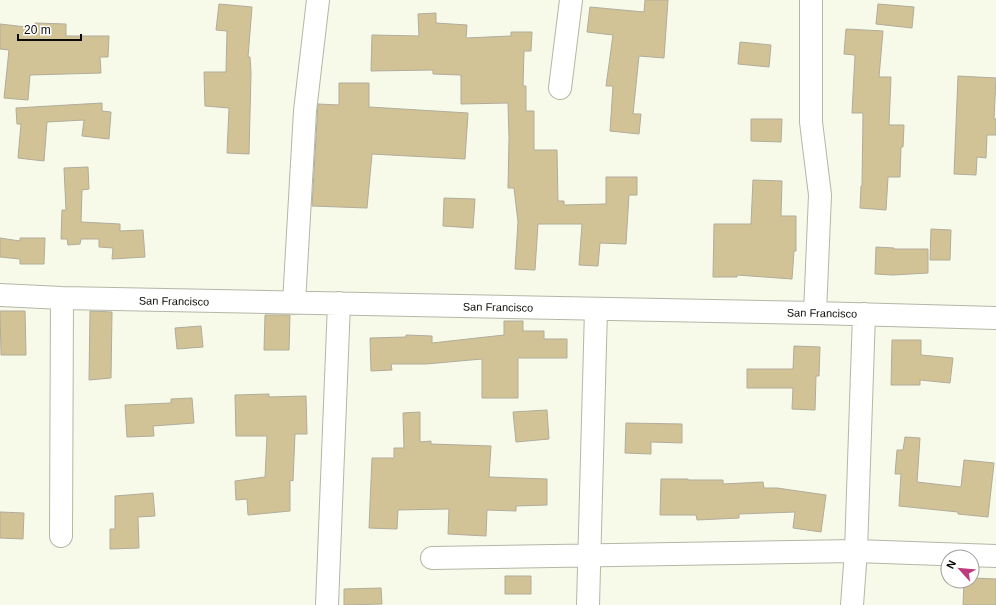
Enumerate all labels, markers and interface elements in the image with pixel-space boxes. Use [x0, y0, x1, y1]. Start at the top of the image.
scale bar [18, 16, 81, 42]
text: 20 m [24, 23, 51, 37]
street label: San Francisco [139, 294, 209, 308]
street label: San Francisco [463, 300, 533, 314]
street label: San Francisco [787, 306, 857, 320]
north arrow [940, 549, 980, 589]
text: N [944, 558, 958, 571]

